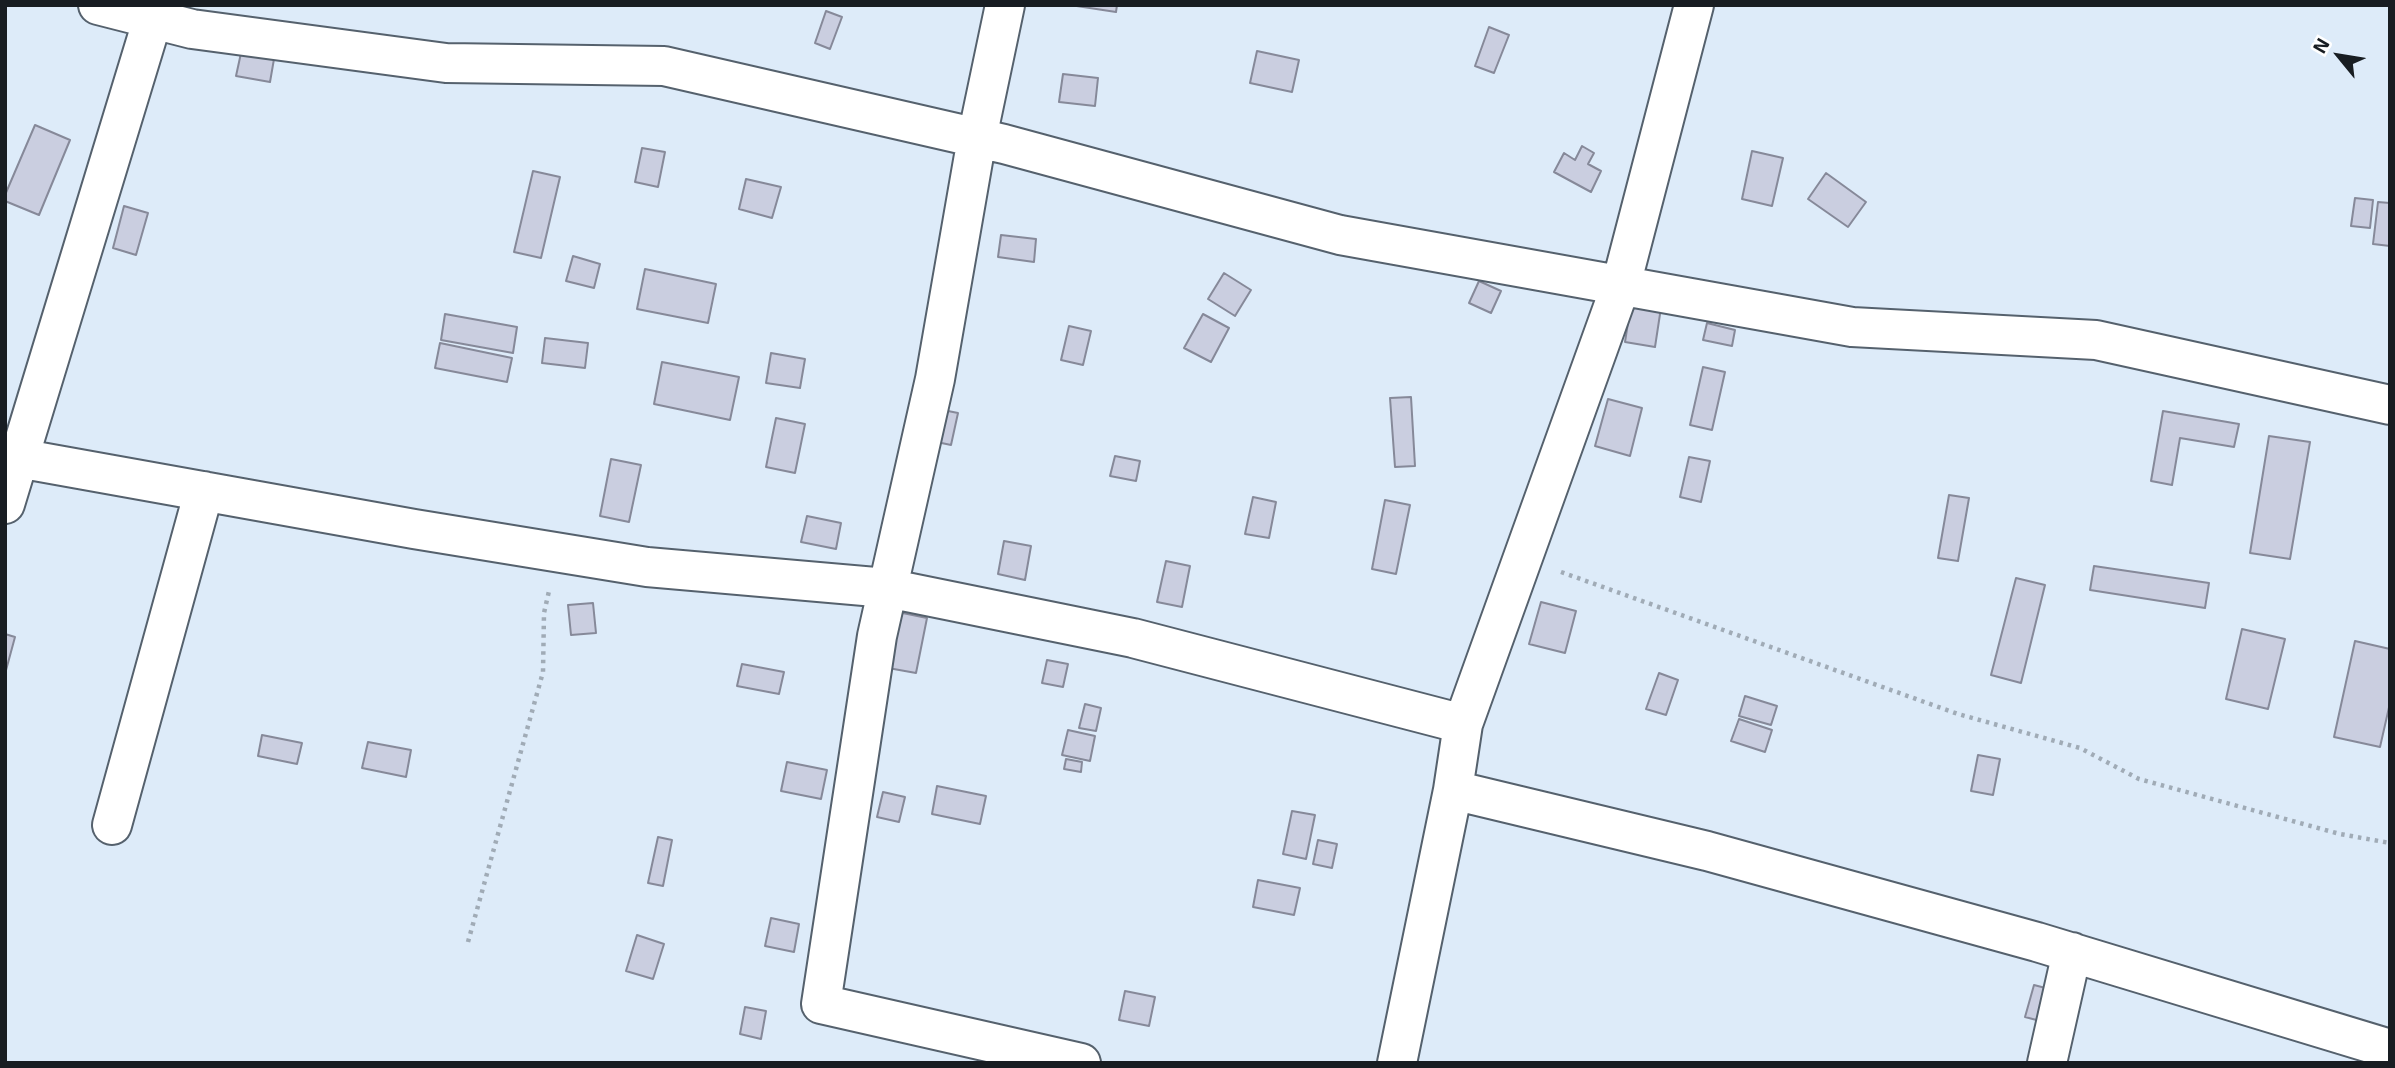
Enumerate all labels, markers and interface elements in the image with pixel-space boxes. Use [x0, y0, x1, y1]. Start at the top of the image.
north arrow [2304, 21, 2374, 91]
text: N [2307, 34, 2334, 57]

